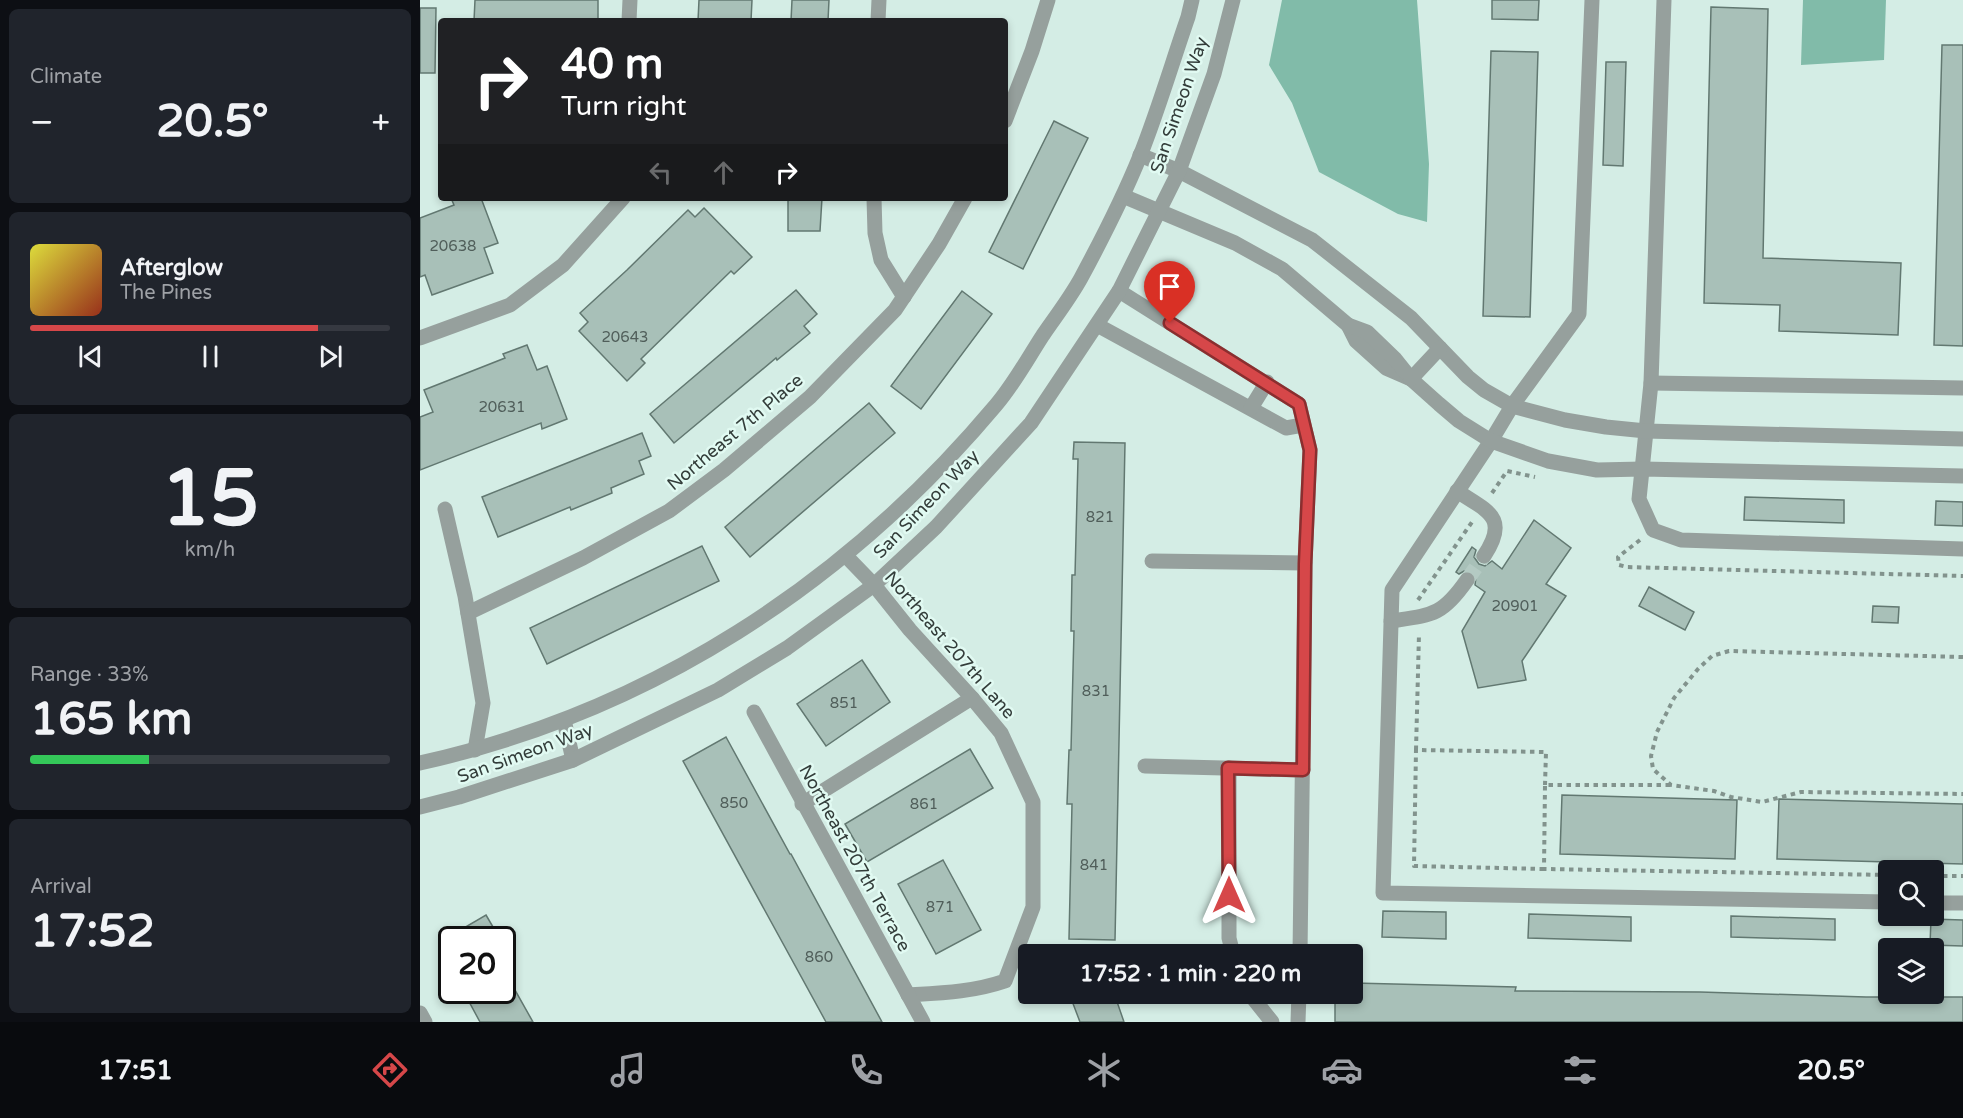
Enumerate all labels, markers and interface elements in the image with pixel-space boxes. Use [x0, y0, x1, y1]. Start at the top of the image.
street label: San Simeon Way [1145, 34, 1213, 176]
text: 40 m [561, 39, 663, 90]
icon: right [462, 42, 540, 120]
text: Climate [30, 65, 102, 89]
text: Turn right [561, 90, 687, 123]
text: 20.5° [156, 95, 269, 149]
text: − [30, 103, 54, 142]
text: + [371, 103, 390, 142]
icon: left [644, 156, 677, 189]
icon: ahead [707, 156, 740, 189]
icon: right [770, 156, 803, 189]
house number: 20638 [429, 237, 477, 255]
text: Afterglow [120, 255, 223, 281]
pin [1144, 261, 1195, 323]
icon: arrive [1153, 270, 1186, 303]
text: The Pines [120, 281, 212, 305]
house number: 20643 [601, 328, 649, 346]
icon: previous [74, 340, 107, 373]
icon: pause [194, 340, 227, 373]
icon: next [314, 340, 347, 373]
street label: Northeast 7th Place [663, 369, 807, 495]
house number: 20631 [478, 398, 526, 416]
street label: San Simeon Way [869, 445, 984, 563]
text: 15 [161, 452, 259, 546]
house number: 821 [1086, 508, 1114, 526]
text: km/h [185, 538, 235, 562]
street label: Northeast 207th Lane [880, 567, 1020, 723]
house number: 20901 [1491, 597, 1539, 615]
text: Range · 33% [30, 663, 149, 687]
house number: 831 [1082, 682, 1110, 700]
text: 165 km [30, 693, 192, 747]
house number: 851 [830, 694, 858, 712]
street label: San Simeon Way [454, 718, 596, 788]
street label: Northeast 207th Terrace [794, 761, 916, 955]
house number: 850 [720, 794, 748, 812]
house number: 861 [910, 795, 938, 813]
house number: 841 [1080, 856, 1108, 874]
map controls [1878, 860, 1944, 1004]
button: search [1878, 860, 1944, 926]
position arrow [1197, 863, 1261, 927]
text: Arrival [30, 875, 92, 899]
house number: 871 [926, 898, 954, 916]
text: 17:52 [30, 905, 155, 959]
speed limit sign: 20 [438, 926, 516, 1004]
button: layers [1878, 938, 1944, 1004]
house number: 860 [805, 948, 833, 966]
text: 17:52 · 1 min · 220 m [1080, 961, 1301, 987]
icon: directions [369, 1049, 411, 1091]
icon: music [607, 1049, 649, 1091]
icon: phone [845, 1049, 887, 1091]
icon: climate [1083, 1049, 1125, 1091]
icon: car [1321, 1049, 1363, 1091]
icon: filters [1559, 1049, 1601, 1091]
text: 17:51 [98, 1054, 173, 1087]
text: 20.5° [1797, 1054, 1865, 1087]

